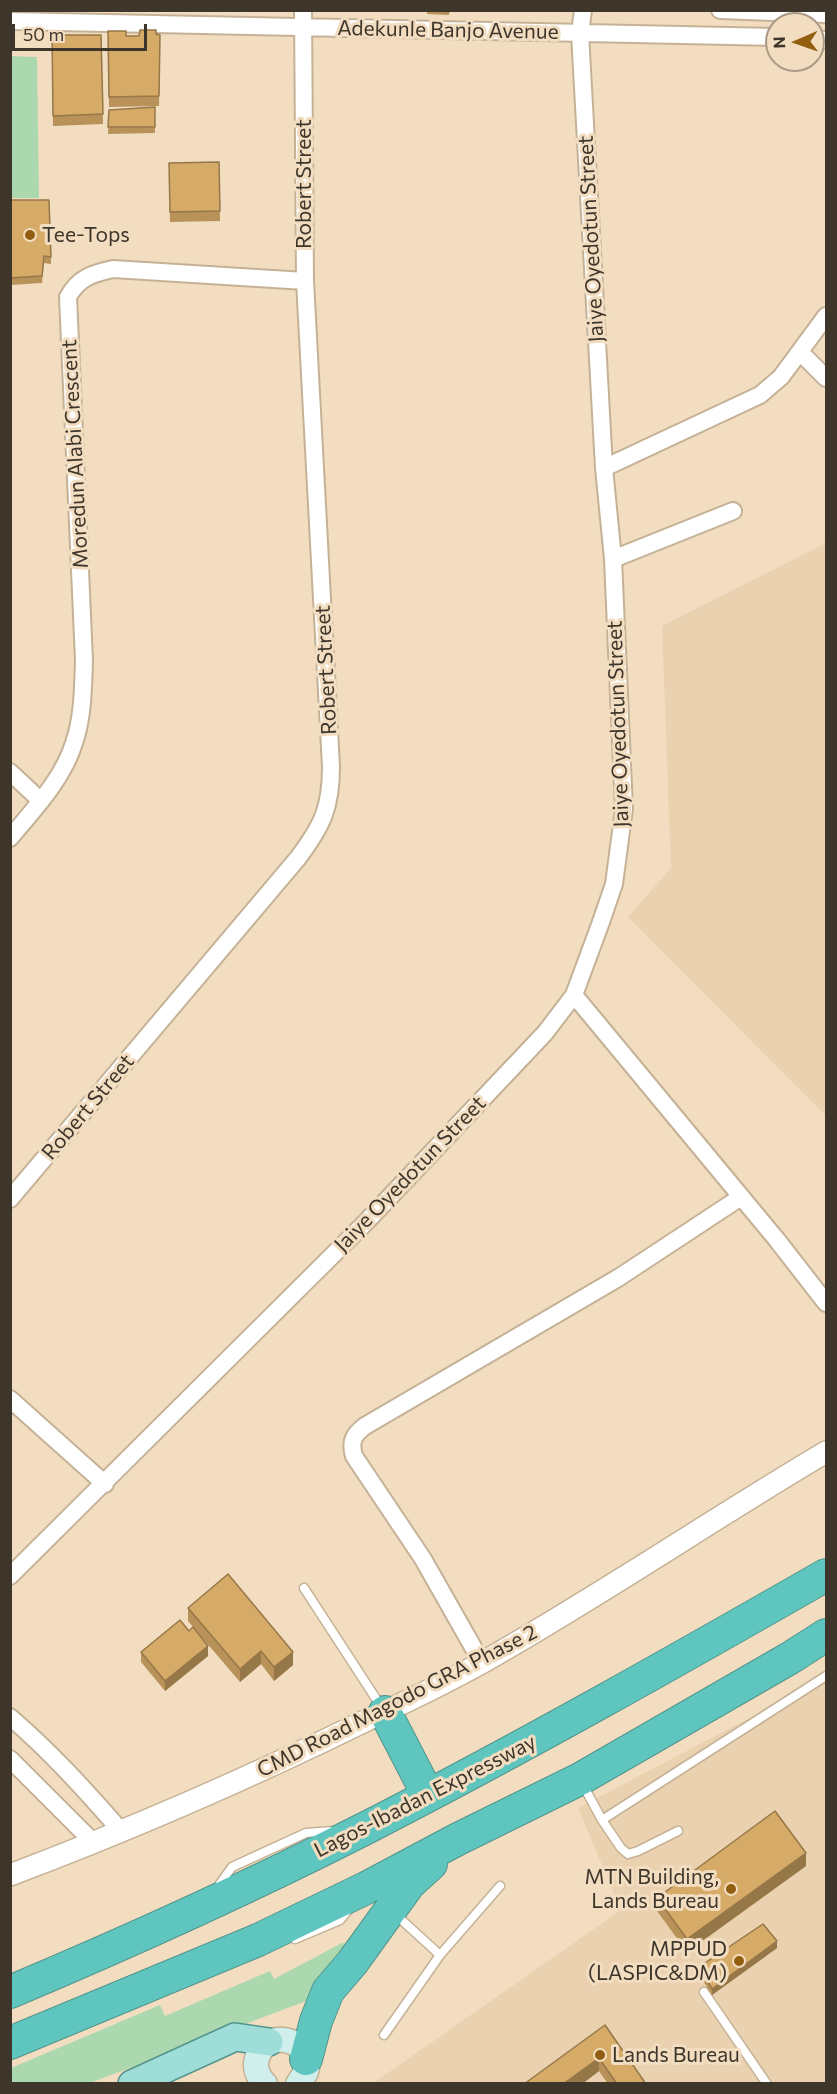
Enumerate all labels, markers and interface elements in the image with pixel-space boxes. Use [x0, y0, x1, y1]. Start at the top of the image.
scale bar [15, 12, 150, 50]
north arrow [765, 12, 825, 72]
street label: Adekunle Banjo Avenue [337, 15, 559, 45]
text: 50 m [23, 23, 64, 45]
text: N [769, 36, 788, 49]
street label: Robert Street [291, 119, 317, 249]
street label: Jaiye Oyedotun Street [573, 135, 609, 343]
place label: Tee-Tops [42, 222, 130, 248]
marker: Tee-Tops [23, 228, 37, 242]
street label: Moredun Alabi Crescent [56, 339, 94, 569]
street label: Robert Street [310, 605, 342, 735]
street label: Jaiye Oyedotun Street [602, 620, 634, 828]
street label: Robert Street [37, 1049, 139, 1165]
street label: Jaiye Oyedotun Street [329, 1091, 491, 1257]
street label: CMD Road Magodo GRA Phase 2 [253, 1619, 541, 1783]
street label: Lagos-Ibadan Expressway [310, 1729, 540, 1863]
place label: MTN Building, Lands Bureau [585, 1864, 719, 1914]
marker: MTN Building, Lands Bureau [724, 1882, 738, 1896]
place label: MPPUD (LASPIC&DM) [588, 1936, 727, 1986]
marker: MPPUD (LASPIC&DM) [732, 1954, 746, 1968]
place label: Lands Bureau [612, 2042, 740, 2068]
marker: Lands Bureau [593, 2048, 607, 2062]

